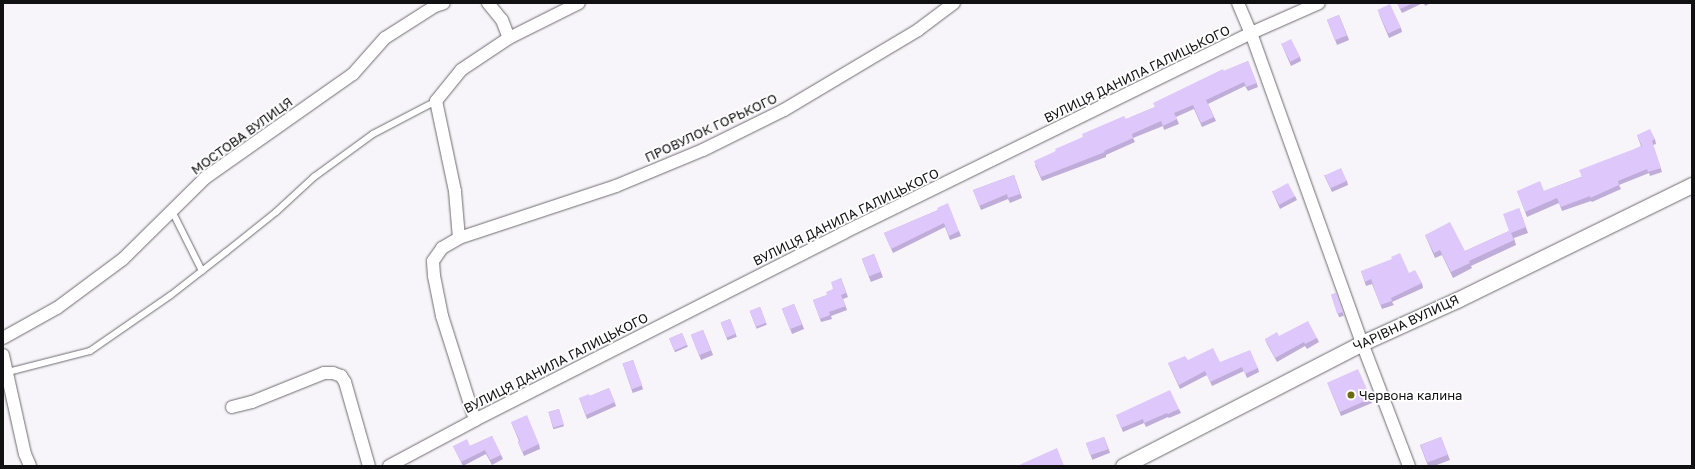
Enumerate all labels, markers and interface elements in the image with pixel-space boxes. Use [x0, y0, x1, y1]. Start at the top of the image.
street label: ВУЛИЦЯ ДАНИЛА ГАЛИЦЬКОГО [1042, 22, 1232, 126]
street label: ПРОВУЛОК ГОРЬКОГО [642, 90, 780, 166]
street label: МОСТОВА ВУЛИЦЯ [188, 94, 296, 178]
street label: ВУЛИЦЯ ДАНИЛА ГАЛИЦЬКОГО [751, 165, 941, 269]
street label: ЧАРІВНА ВУЛИЦЯ [1351, 292, 1461, 354]
street label: ВУЛИЦЯ ДАНИЛА ГАЛИЦЬКОГО [461, 310, 651, 416]
place label: Червона калина [1359, 387, 1462, 403]
marker: Червона калина [1346, 390, 1356, 400]

